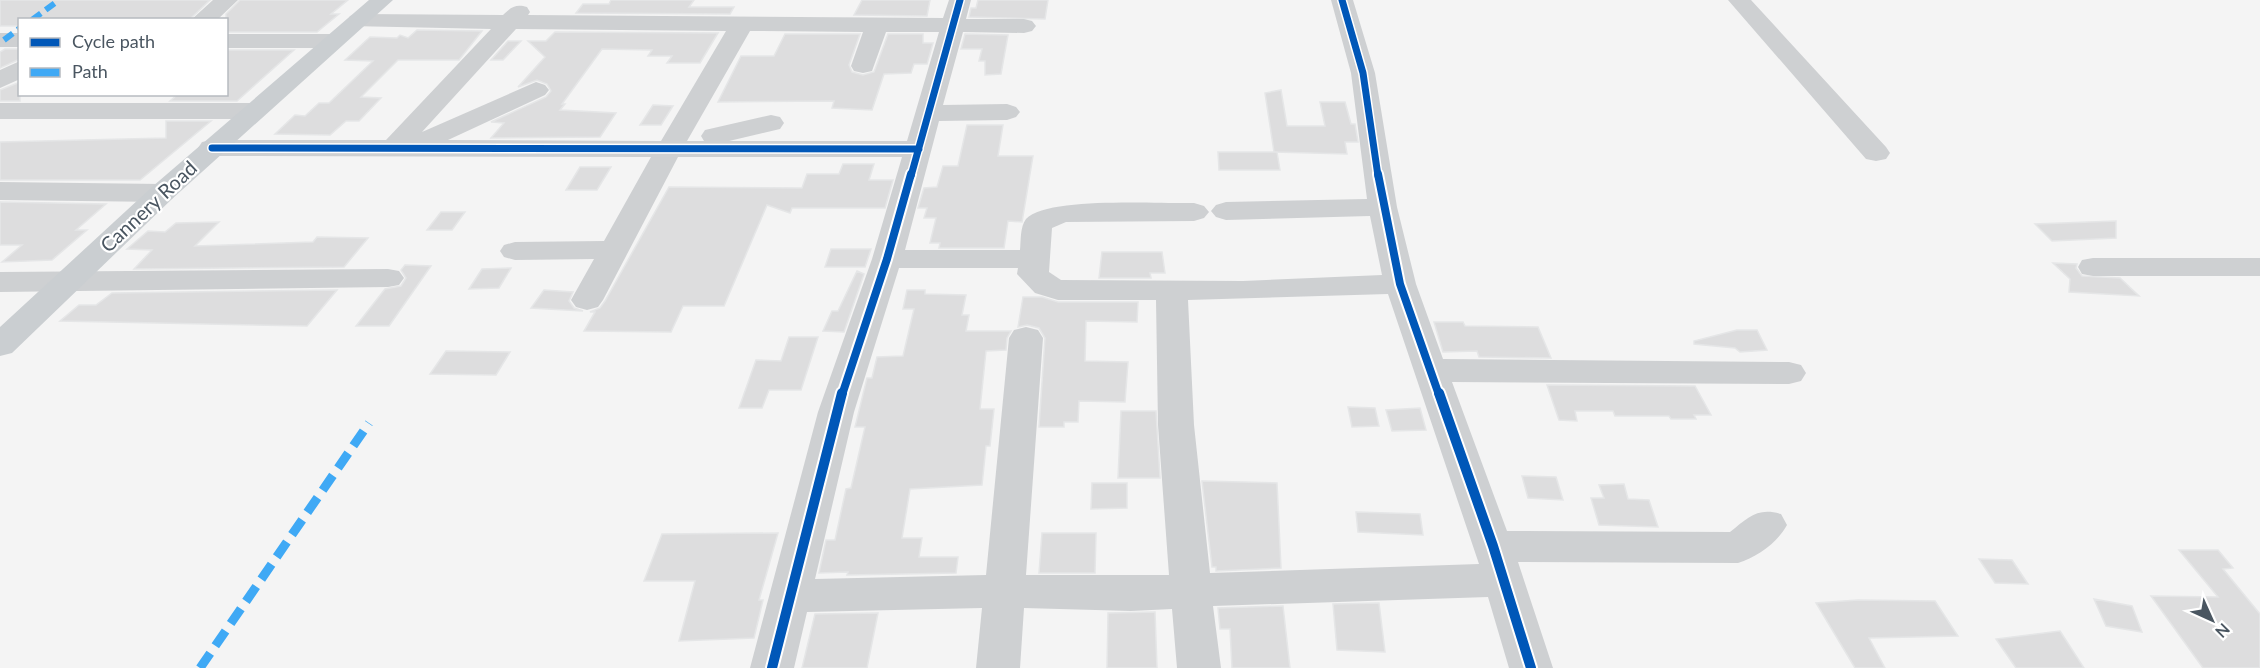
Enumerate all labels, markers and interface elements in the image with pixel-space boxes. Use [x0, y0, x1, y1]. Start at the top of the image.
legend [18, 18, 228, 96]
text: Cycle path [72, 30, 155, 52]
text: Path [72, 60, 108, 82]
street label: Cannery Road [95, 155, 201, 257]
north arrow [2182, 590, 2242, 650]
text: N [2212, 620, 2234, 642]

